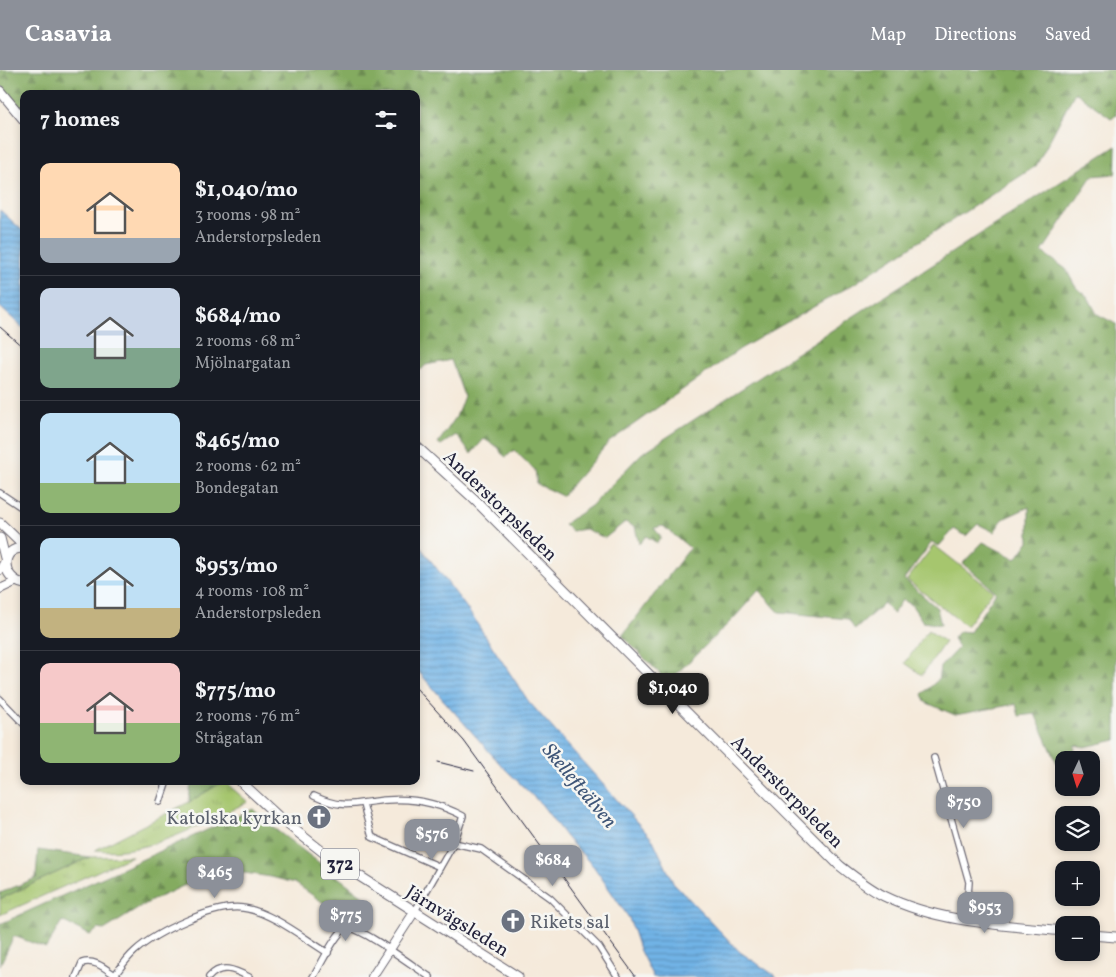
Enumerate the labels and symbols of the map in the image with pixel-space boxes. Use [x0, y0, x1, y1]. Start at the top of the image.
street label: Anderstorpsleden [437, 445, 563, 568]
pin: $1,040 [632, 672, 714, 715]
street label: Anderstorpsleden [724, 730, 849, 855]
water label: Skellefteälven [535, 738, 622, 835]
north arrow [1055, 751, 1100, 796]
pin: $750 [934, 786, 994, 829]
church icon: Katolska kyrkan [306, 804, 332, 830]
place label: Katolska kyrkan [166, 806, 302, 832]
pin: $576 [402, 818, 462, 861]
pin: $684 [523, 844, 583, 887]
road number: 372 [321, 849, 359, 880]
pin: $465 [185, 856, 245, 899]
street label: Järnvägsleden [400, 880, 514, 964]
pin: $953 [955, 892, 1015, 934]
pin: $775 [316, 900, 376, 942]
church icon: Rikets sal [500, 908, 526, 934]
place label: Rikets sal [530, 910, 610, 936]

